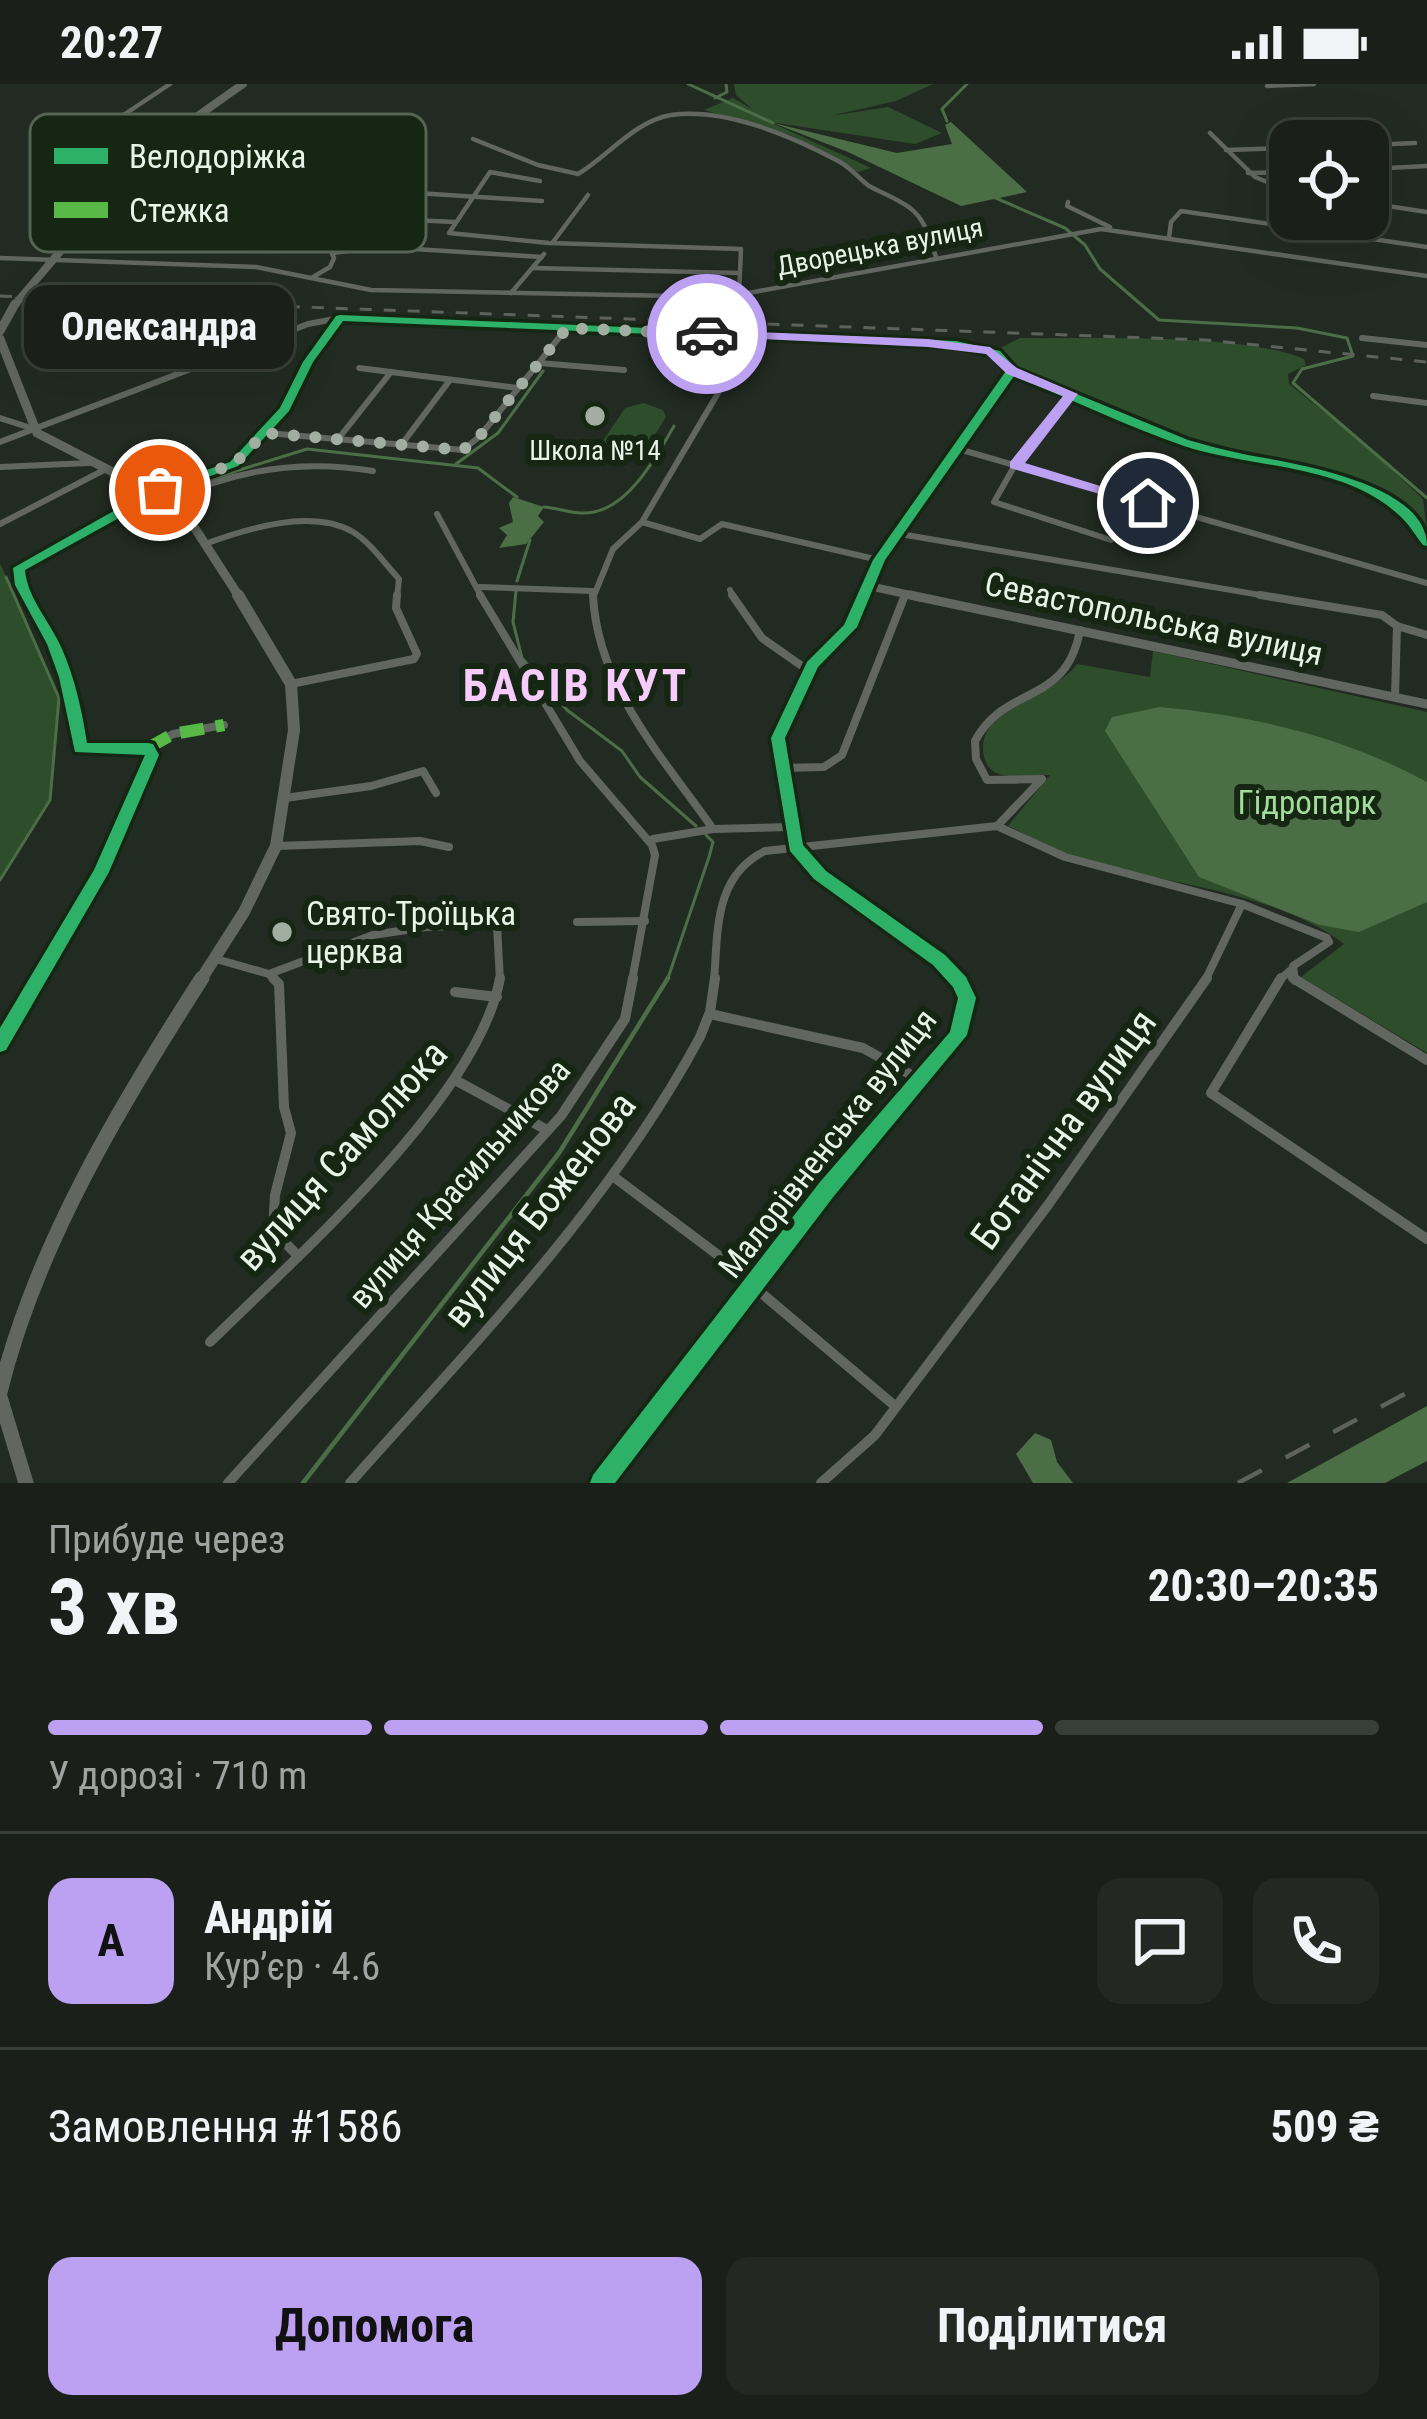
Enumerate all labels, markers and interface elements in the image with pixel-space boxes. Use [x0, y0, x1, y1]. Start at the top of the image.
text: 20:27 [60, 16, 163, 69]
legend [30, 114, 426, 252]
map controls [1269, 120, 1389, 240]
button: locate [1269, 120, 1389, 240]
text: Велодоріжка [129, 137, 306, 176]
text: Стежка [129, 191, 229, 230]
street label: Дворецька вулиця [774, 211, 986, 283]
courier [647, 274, 767, 394]
callout: Олександра [25, 286, 295, 370]
icon: car [674, 301, 740, 367]
text: Олександра [61, 304, 257, 350]
marker: Школа №14 [582, 403, 608, 429]
place label: Школа №14 [529, 435, 661, 467]
pin [109, 439, 211, 541]
pin [1097, 452, 1199, 554]
icon: bag [127, 457, 193, 523]
icon: home [1115, 470, 1181, 536]
street label: Севастопольська вулиця [981, 564, 1326, 673]
district label: БАСІВ КУТ [463, 659, 689, 712]
park label: Гідропарк [1238, 783, 1377, 822]
place label: Свято-Троїцька церква [306, 894, 516, 971]
marker: Свято-Троїцька церква [269, 919, 295, 945]
street label: Малорівненська вулиця [710, 1001, 944, 1286]
street label: Ботанічна вулиця [962, 1001, 1166, 1258]
street label: вулиця Самолюка [227, 1031, 457, 1280]
street label: вулиця Красильникова [341, 1051, 578, 1316]
street label: вулиця Боженова [434, 1083, 646, 1336]
text: Прибуде через [48, 1517, 285, 1563]
text: 20:30–20:35 [1148, 1559, 1379, 1612]
text: 3 хв [48, 1562, 180, 1653]
text: У дорозі · 710 m [48, 1753, 307, 1799]
button: chat [1097, 1878, 1223, 2004]
button: phone [1253, 1878, 1379, 2004]
text: Андрій [204, 1891, 333, 1944]
text: А [98, 1914, 124, 1967]
text: Кур’єр · 4.6 [204, 1944, 380, 1990]
text: Замовлення #1586 [48, 2100, 403, 2153]
text: 509 ₴ [1270, 2100, 1379, 2153]
button: Допомога [48, 2257, 702, 2395]
button: Поділитися [726, 2257, 1379, 2395]

